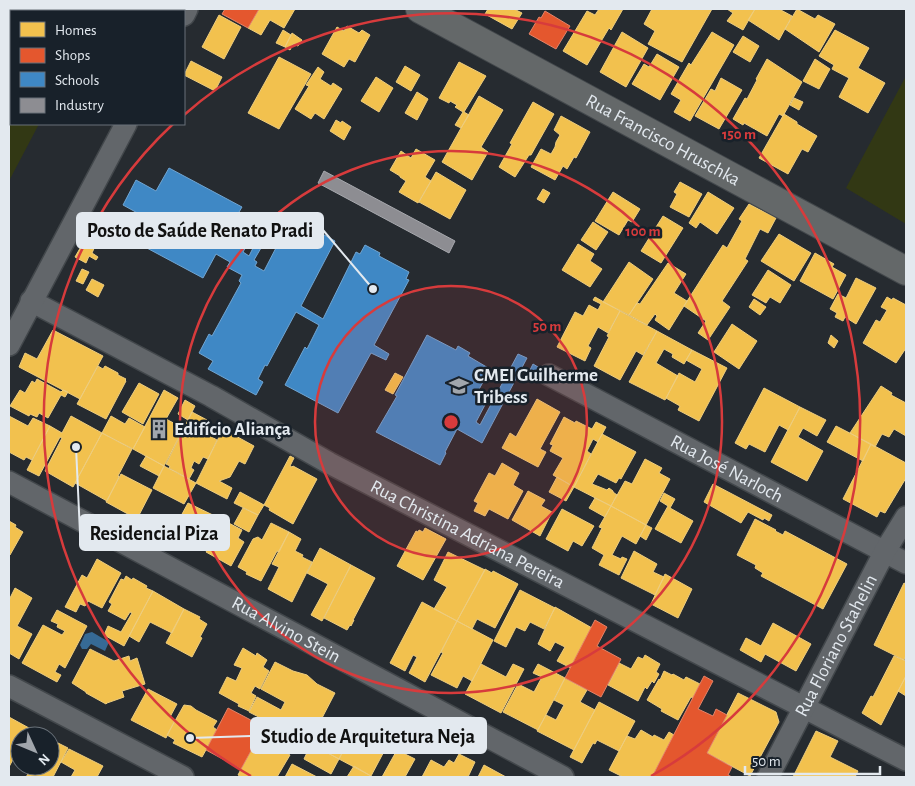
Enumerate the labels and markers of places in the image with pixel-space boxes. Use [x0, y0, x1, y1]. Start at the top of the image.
callout: Posto de Saúde Renato Pradi [77, 213, 323, 248]
place label: CMEI Guilherme Tribess [474, 366, 598, 407]
school or university icon: CMEI Guilherme Tribess [448, 375, 470, 397]
centre of rings [442, 413, 460, 431]
building icon: Edifício Aliança [148, 418, 170, 440]
place label: Edifício Aliança [174, 420, 291, 439]
callout: Residencial Piza [80, 515, 229, 550]
callout: Studio de Arquitetura Neja [251, 718, 486, 753]

